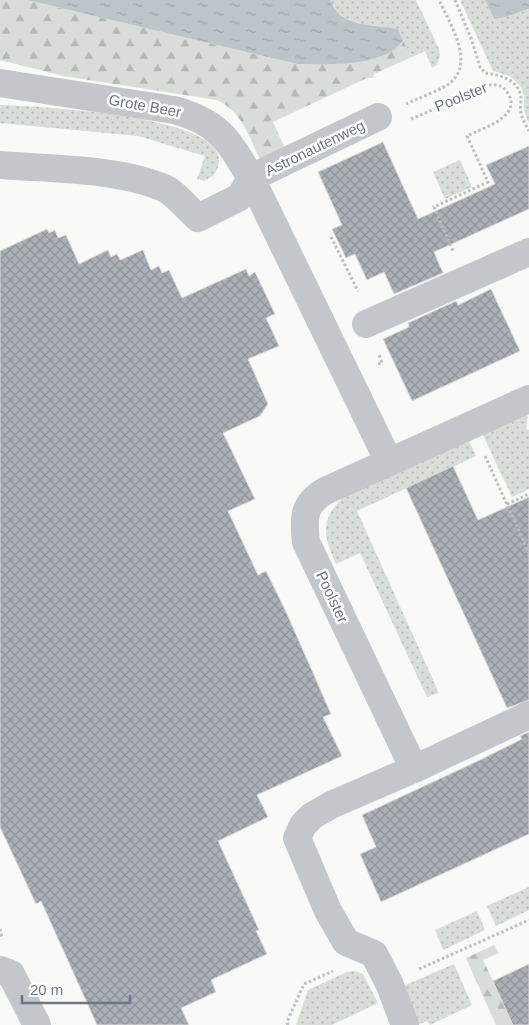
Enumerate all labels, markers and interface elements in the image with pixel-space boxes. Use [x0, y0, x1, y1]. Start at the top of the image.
street label: Poolster [432, 78, 490, 115]
street label: Grote Beer [107, 91, 183, 120]
street label: Astronautenweg [262, 116, 367, 179]
street label: Poolster [313, 568, 352, 625]
scale bar [22, 972, 130, 1004]
text: 20 m [30, 981, 63, 998]

